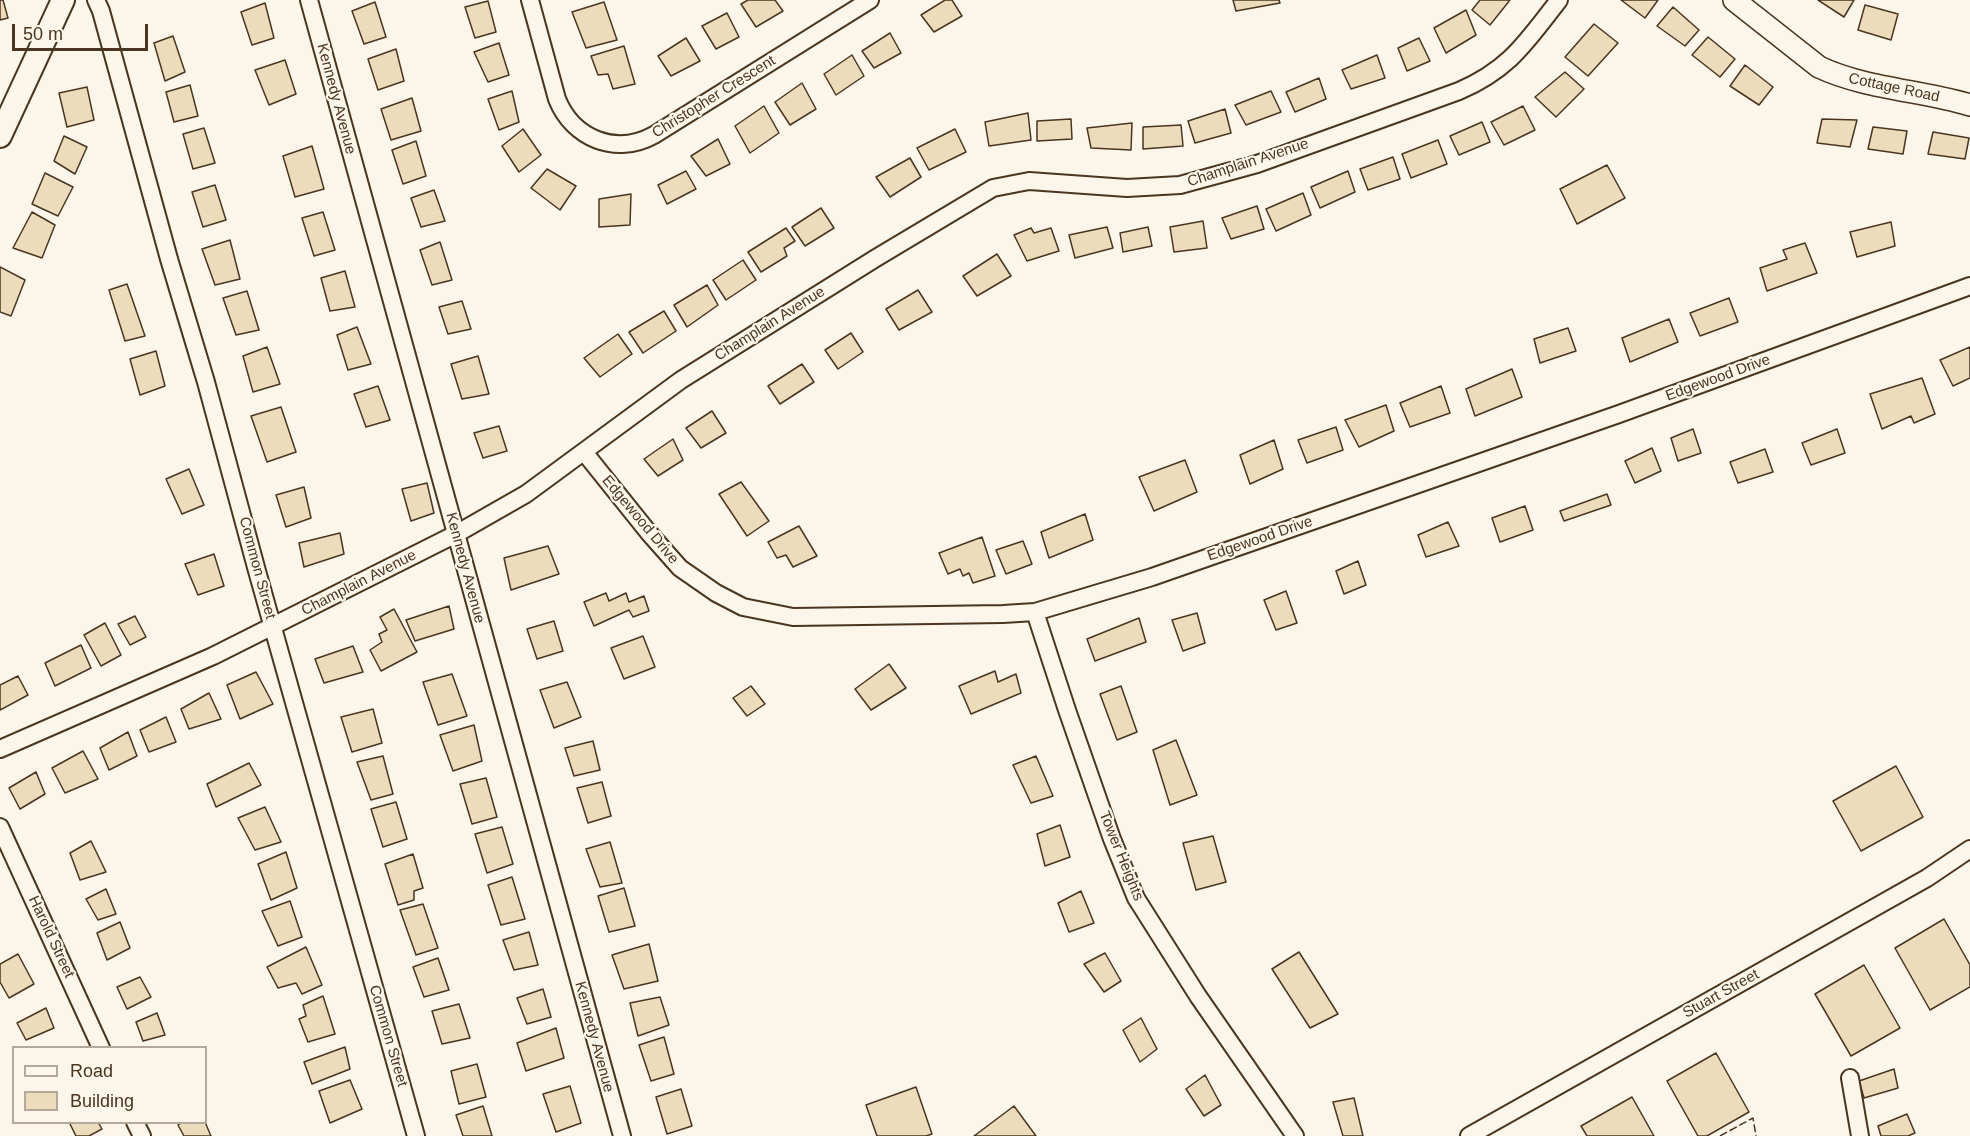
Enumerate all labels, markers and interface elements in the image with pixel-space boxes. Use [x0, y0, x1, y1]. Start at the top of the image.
scale bar [15, 12, 152, 50]
text: 50 m [23, 24, 63, 44]
street label: Kennedy Avenue [313, 42, 359, 156]
street label: Christopher Crescent [649, 52, 779, 142]
street label: Cottage Road [1847, 70, 1941, 106]
street label: Champlain Avenue [1185, 135, 1311, 191]
street label: Champlain Avenue [712, 283, 828, 365]
street label: Edgewood Drive [1663, 351, 1773, 405]
street label: Edgewood Drive [598, 472, 682, 568]
street label: Kennedy Avenue [442, 511, 488, 625]
street label: Edgewood Drive [1205, 513, 1315, 565]
street label: Common Street [235, 515, 279, 621]
street label: Champlain Avenue [299, 546, 419, 620]
street label: Tower Heights [1095, 809, 1147, 903]
street label: Harold Street [24, 893, 78, 981]
street label: Stuart Street [1680, 966, 1762, 1022]
street label: Kennedy Avenue [571, 980, 617, 1094]
street label: Common Street [365, 983, 411, 1089]
legend [12, 1046, 207, 1124]
text: Road [70, 1061, 113, 1081]
text: Building [70, 1091, 134, 1111]

